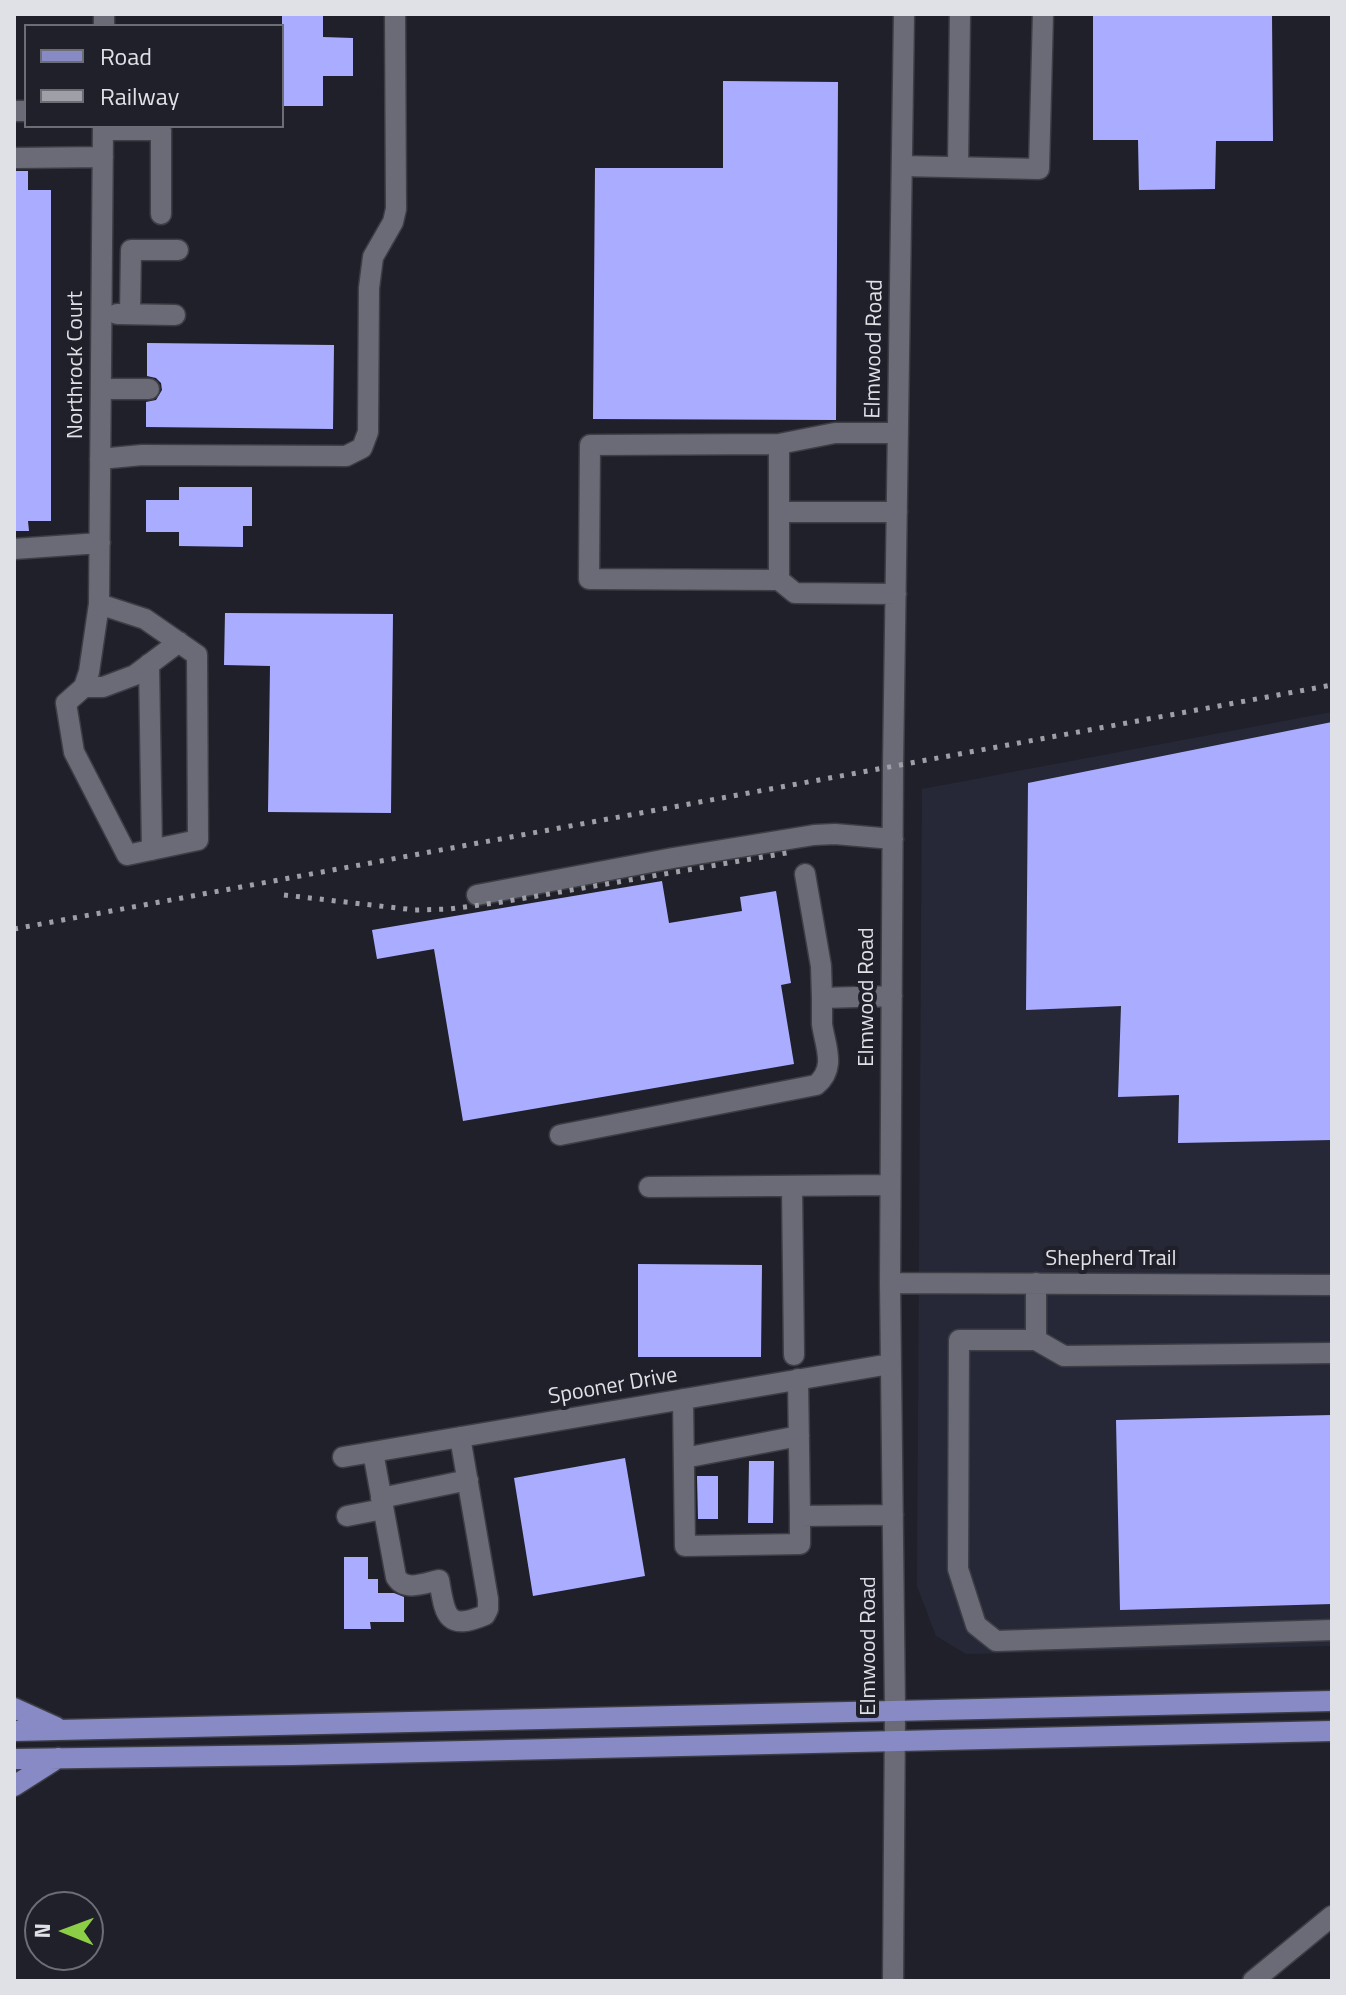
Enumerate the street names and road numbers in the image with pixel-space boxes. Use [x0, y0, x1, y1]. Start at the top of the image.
street label: Elmwood Road [861, 279, 889, 419]
street label: Northrock Court [64, 291, 90, 439]
street label: Elmwood Road [855, 927, 881, 1067]
street label: Shepherd Trail [1045, 1247, 1177, 1273]
street label: Spooner Drive [547, 1363, 679, 1411]
street label: Elmwood Road [857, 1576, 883, 1716]

